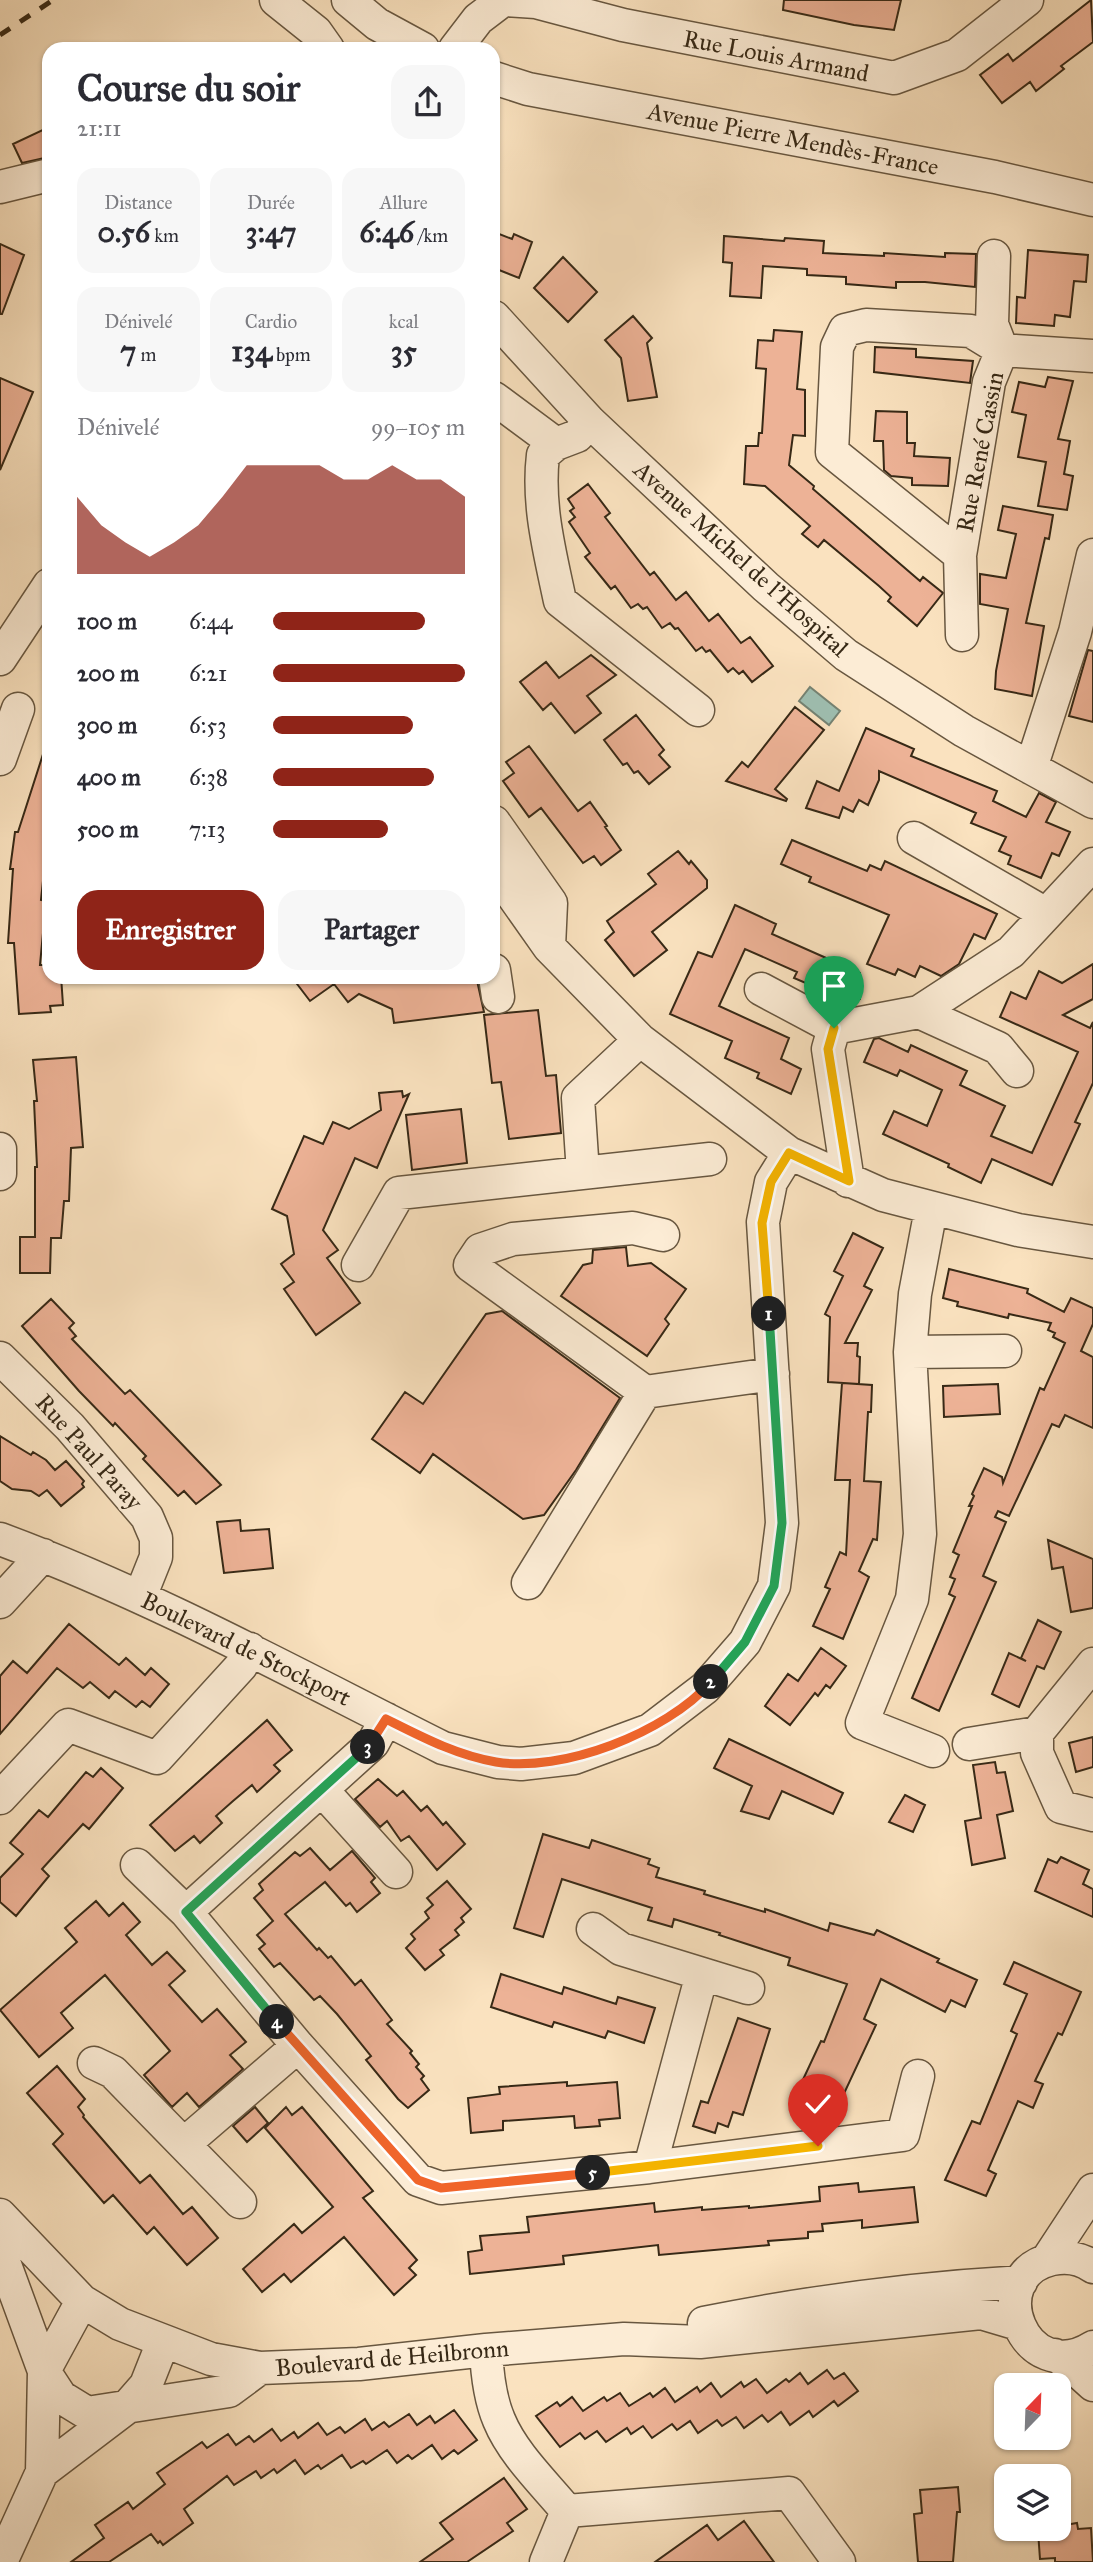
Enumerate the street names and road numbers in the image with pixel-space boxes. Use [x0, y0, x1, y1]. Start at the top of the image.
street label: Rue Louis Armand [681, 23, 871, 89]
street label: Avenue Pierre Mendès-France [644, 96, 941, 182]
street label: Rue René Cassin [950, 369, 1010, 535]
street label: Avenue Michel de l'Hospital [627, 454, 855, 664]
street label: Rue Paul Paray [29, 1388, 150, 1517]
street label: Boulevard de Stockport [136, 1585, 356, 1713]
street label: Boulevard de Heilbronn [274, 2333, 510, 2383]

